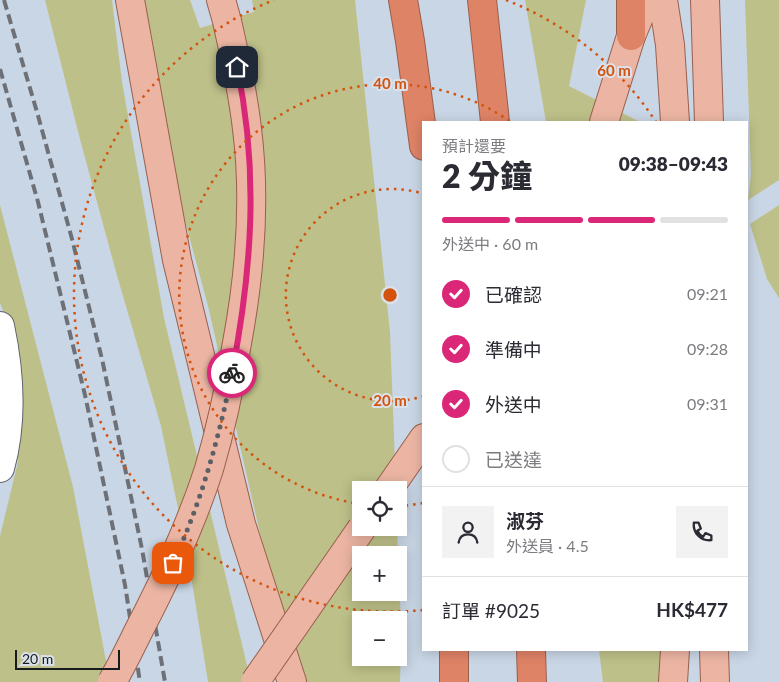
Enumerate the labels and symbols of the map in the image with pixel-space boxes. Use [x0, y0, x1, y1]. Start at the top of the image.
pin [216, 46, 258, 88]
text: 60 m [597, 61, 631, 79]
text: 40 m [373, 74, 407, 92]
centre of rings [381, 286, 399, 304]
courier [207, 348, 257, 398]
text: 20 m [373, 391, 407, 409]
pin [152, 542, 194, 584]
scale bar [15, 647, 120, 670]

